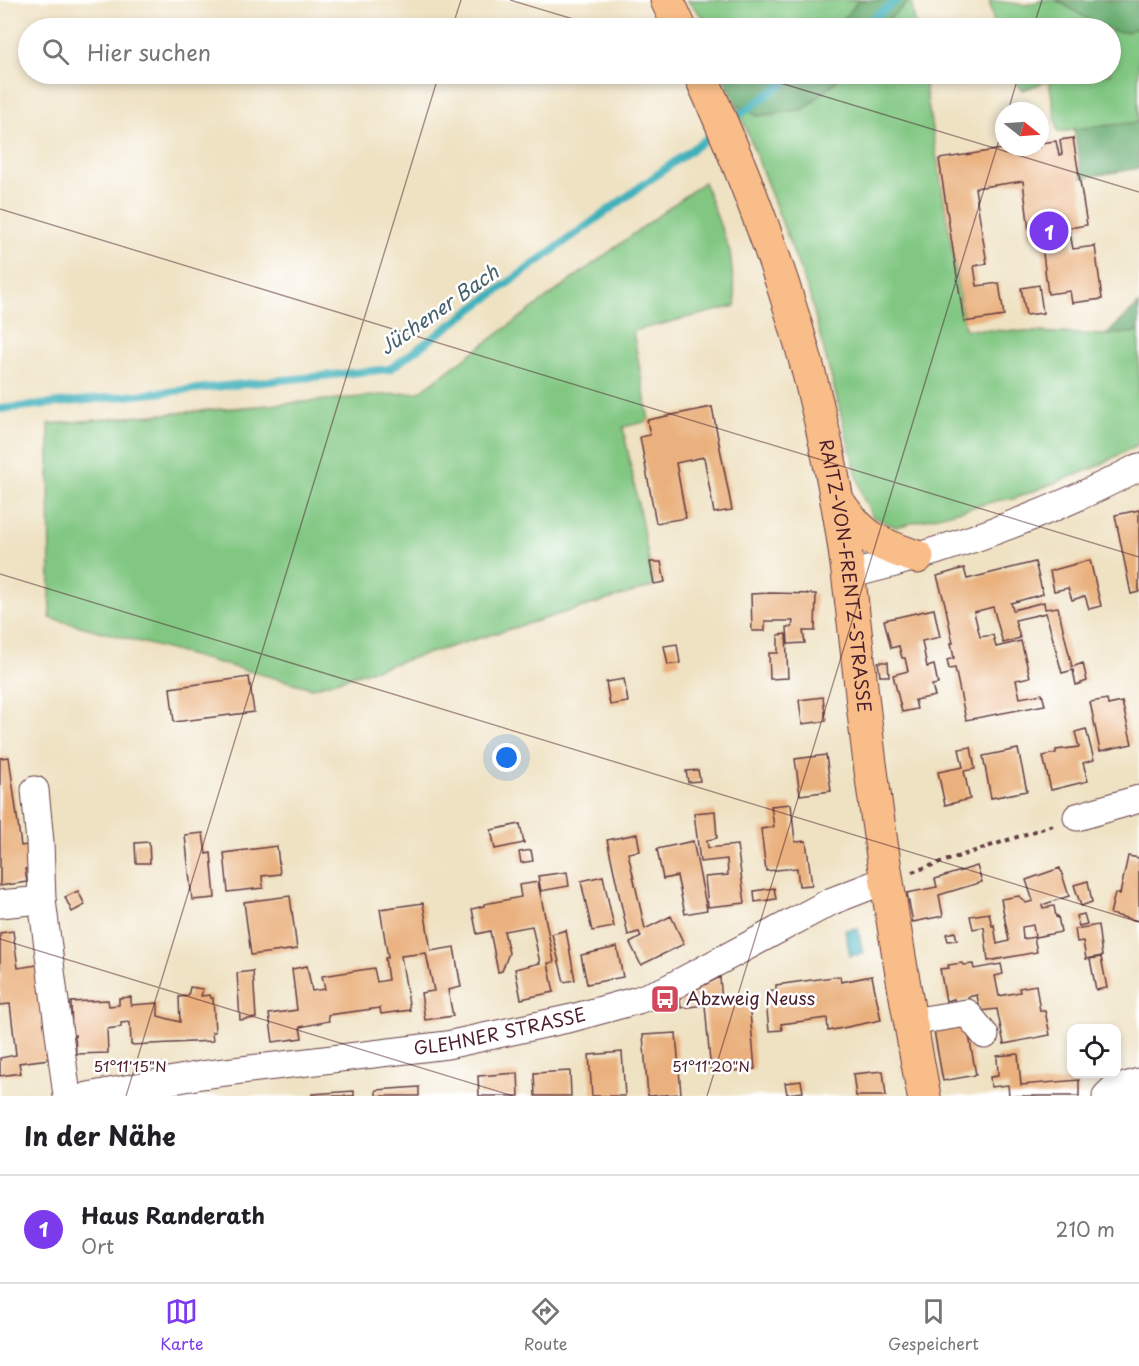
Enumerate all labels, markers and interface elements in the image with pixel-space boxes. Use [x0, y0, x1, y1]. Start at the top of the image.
search box [18, 18, 1121, 84]
icon: search [39, 35, 72, 68]
text: Hier suchen [87, 35, 211, 68]
north arrow [995, 102, 1049, 156]
pin: 1 [1030, 208, 1068, 254]
water label: Jüchener Bach [373, 257, 505, 362]
street label: RAITZ-VON-FRENTZ-STRASSE [813, 436, 879, 714]
your location [492, 743, 521, 772]
bus stop icon: Abzweig Neuss [649, 983, 681, 1015]
place label: Abzweig Neuss [686, 984, 815, 1011]
street label: GLEHNER STRASSE [412, 1000, 589, 1061]
map controls [1067, 1024, 1121, 1078]
button: locate [1067, 1024, 1121, 1078]
text: 51°11'15"N [93, 1054, 167, 1077]
text: 51°11'20"N [672, 1054, 750, 1077]
text: In der Nähe [24, 1116, 176, 1155]
text: Haus Randerath [81, 1198, 265, 1231]
text: 1 [39, 1214, 48, 1244]
text: 210 m [1056, 1214, 1115, 1244]
text: Ort [81, 1231, 114, 1261]
tab: Karte [160, 1295, 203, 1355]
tab: Route [524, 1295, 568, 1355]
tab: Gespeichert [888, 1295, 979, 1355]

